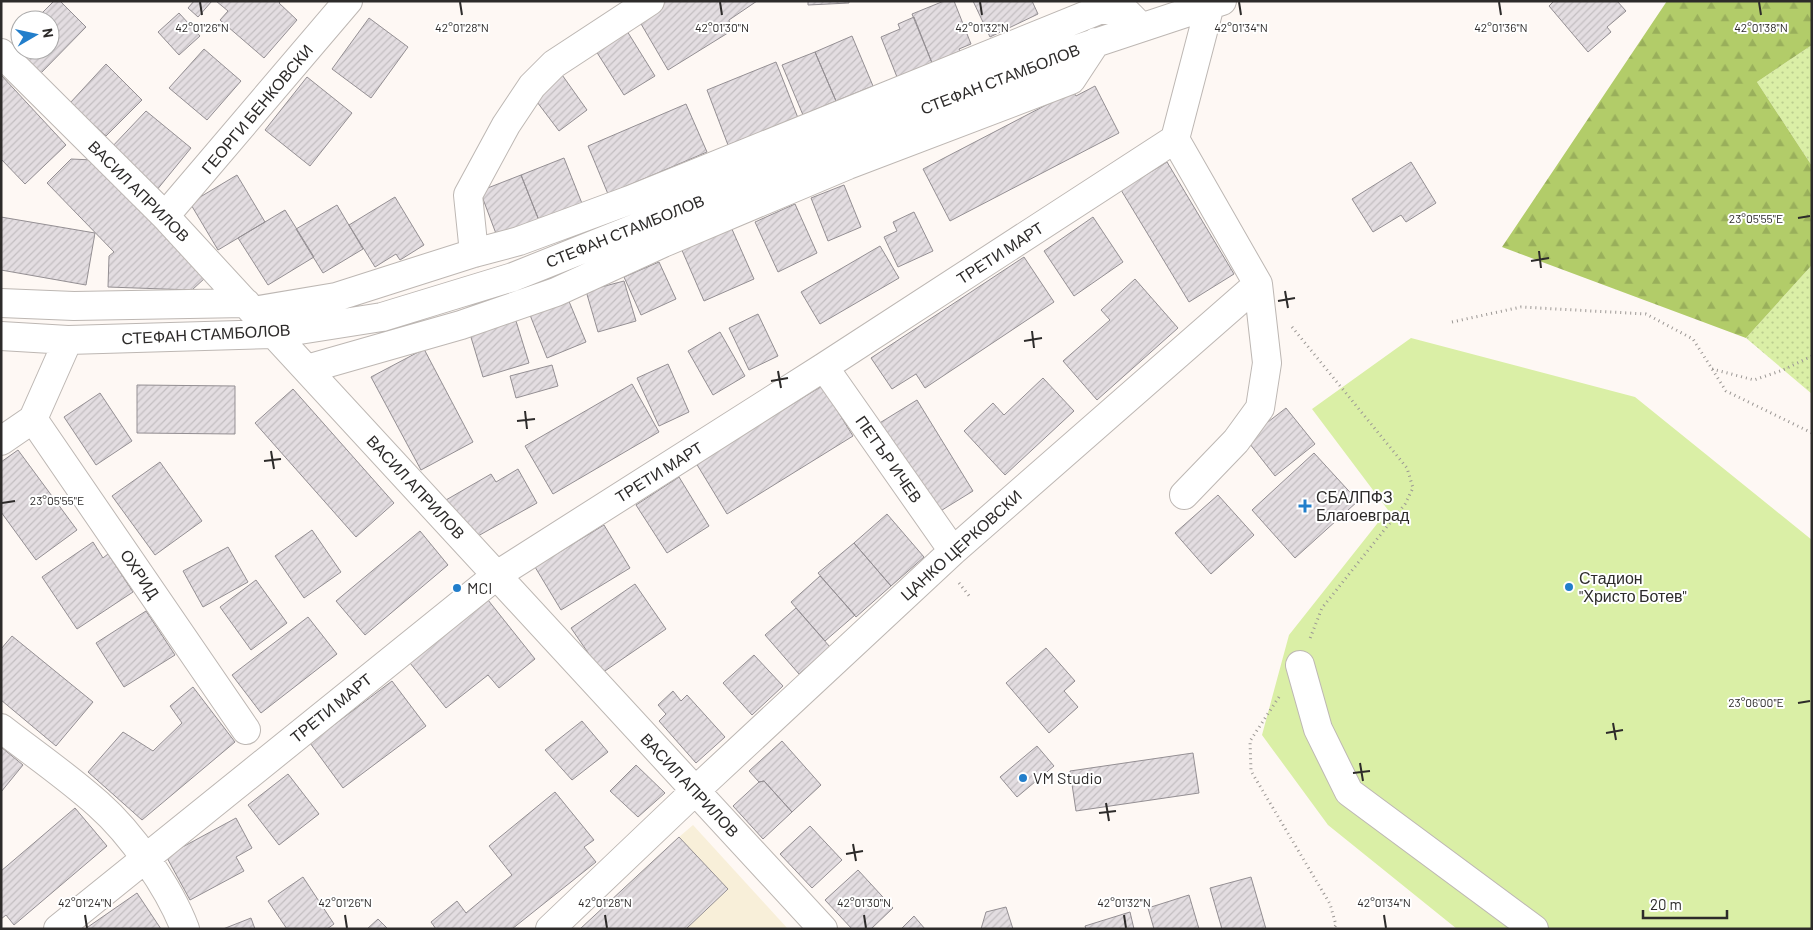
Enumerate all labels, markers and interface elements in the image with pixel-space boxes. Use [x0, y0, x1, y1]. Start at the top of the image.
north arrow [10, 10, 60, 60]
text: 42°01'26"N [175, 20, 229, 34]
text: 42°01'28"N [435, 20, 489, 34]
text: 42°01'30"N [695, 20, 749, 34]
text: 42°01'32"N [955, 20, 1009, 34]
text: 42°01'34"N [1214, 20, 1268, 34]
text: 42°01'36"N [1474, 20, 1528, 34]
text: 42°01'38"N [1734, 20, 1788, 34]
text: N [39, 27, 57, 39]
street label: СТЕФАН СТАМБОЛОВ [917, 39, 1082, 118]
street label: ГЕОРГИ БЕНКОВСКИ [197, 40, 316, 177]
street label: ВАСИЛ АПРИЛОВ [85, 136, 194, 245]
street label: СТЕФАН СТАМБОЛОВ [543, 190, 707, 271]
text: 23°05'55"E [1729, 211, 1783, 225]
street label: ТРЕТИ МАРТ [953, 217, 1047, 288]
street label: СТЕФАН СТАМБОЛОВ [121, 320, 291, 347]
street label: ПЕТЪР ИЧЕВ [852, 411, 926, 506]
street label: ВАСИЛ АПРИЛОВ [363, 431, 469, 543]
street label: ТРЕТИ МАРТ [612, 437, 706, 506]
street label: ЦАНКО ЦЕРКОВСКИ [896, 485, 1025, 604]
place label: СБАЛПФЗ Благоевград [1316, 487, 1410, 524]
text: 23°05'55"E [30, 493, 84, 507]
marker: СБАЛПФЗ Благоевград [1298, 499, 1312, 513]
street label: ОХРИД [117, 545, 164, 602]
place label: Стадион "Христо Ботев" [1579, 568, 1687, 605]
place label: MCI [467, 578, 492, 597]
marker: Стадион "Христо Ботев" [1563, 581, 1575, 593]
marker: MCI [451, 582, 463, 594]
street label: ТРЕТИ МАРТ [286, 669, 375, 746]
text: 23°06'00"E [1728, 695, 1784, 709]
street label: ВАСИЛ АПРИЛОВ [637, 729, 743, 841]
place label: VM Studio [1033, 768, 1102, 787]
marker: VM Studio [1017, 772, 1029, 784]
scale bar [1643, 888, 1727, 920]
text: 42°01'24"N [58, 895, 112, 909]
text: 42°01'26"N [318, 895, 372, 909]
text: 42°01'28"N [578, 895, 632, 909]
text: 42°01'30"N [837, 895, 891, 909]
text: 42°01'32"N [1097, 895, 1151, 909]
text: 42°01'34"N [1357, 895, 1411, 909]
text: 20 m [1650, 895, 1682, 913]

